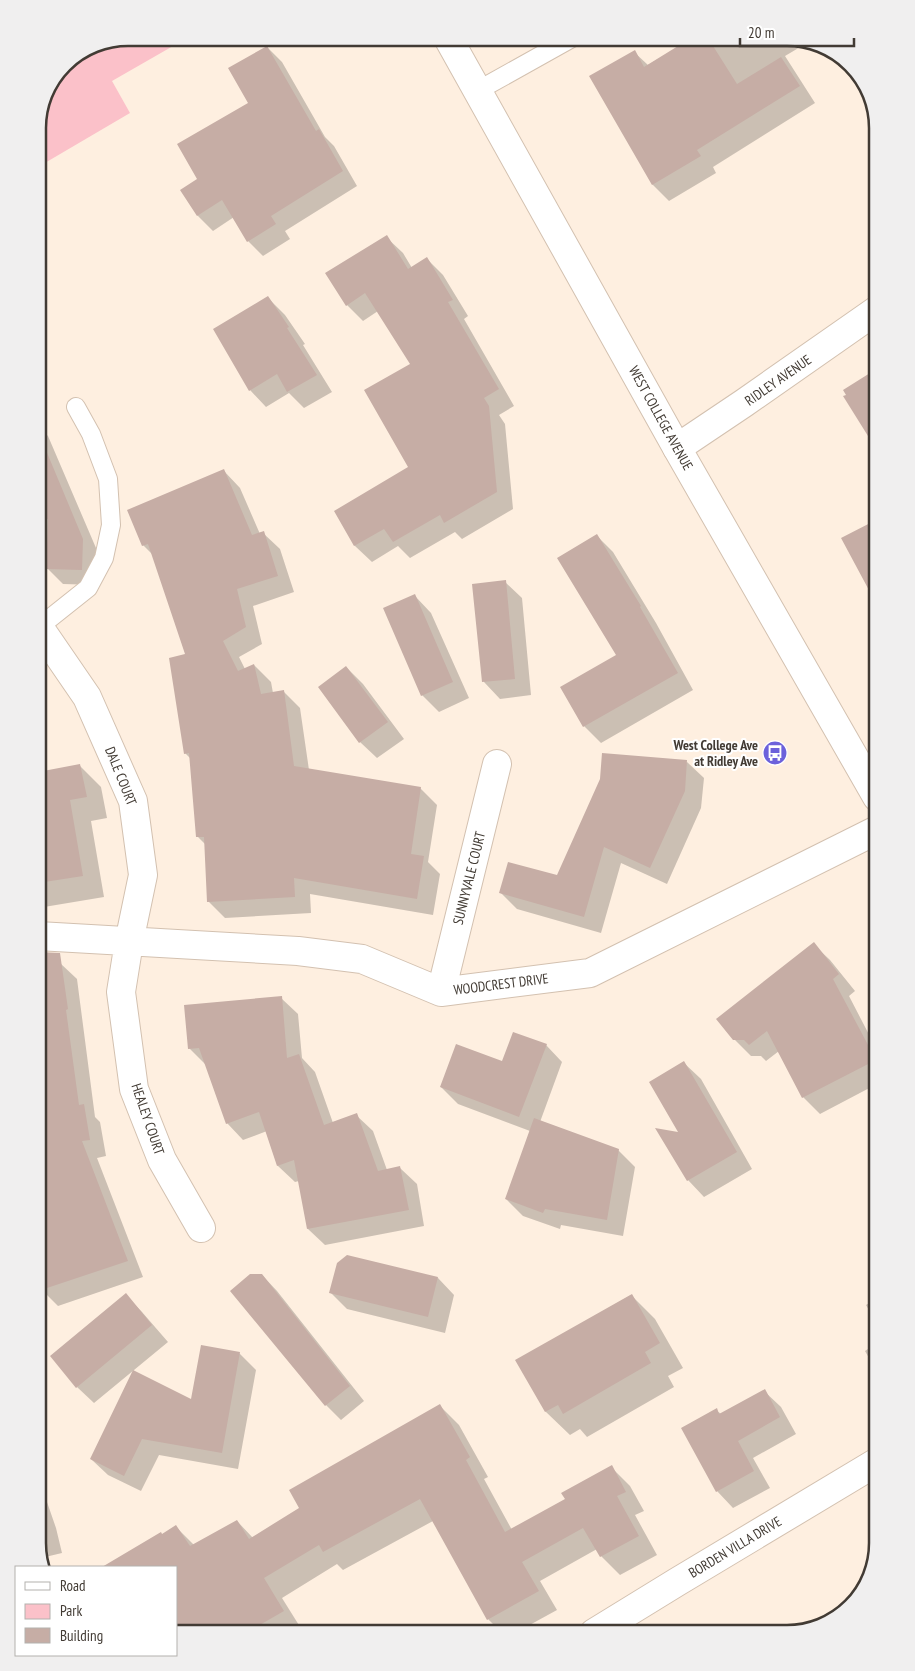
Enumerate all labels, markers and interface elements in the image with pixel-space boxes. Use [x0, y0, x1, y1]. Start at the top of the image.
scale bar [740, 15, 854, 47]
text: 20 m [748, 23, 774, 42]
street label: RIDLEY AVENUE [741, 350, 815, 410]
street label: WEST COLLEGE AVENUE [625, 363, 697, 473]
place label: West College Ave at Ridley Ave [672, 736, 758, 770]
bus stop icon: West College Ave at Ridley Ave [762, 740, 788, 766]
street label: DALE COURT [101, 744, 141, 809]
street label: SUNNYVALE COURT [449, 829, 489, 926]
street label: WOODCREST DRIVE [452, 969, 550, 999]
street label: HEALEY COURT [127, 1081, 169, 1158]
street label: BORDEN VILLA DRIVE [685, 1512, 785, 1582]
legend [15, 1566, 178, 1656]
text: Road [60, 1576, 86, 1595]
text: Park [60, 1601, 82, 1620]
text: Building [60, 1626, 103, 1645]

